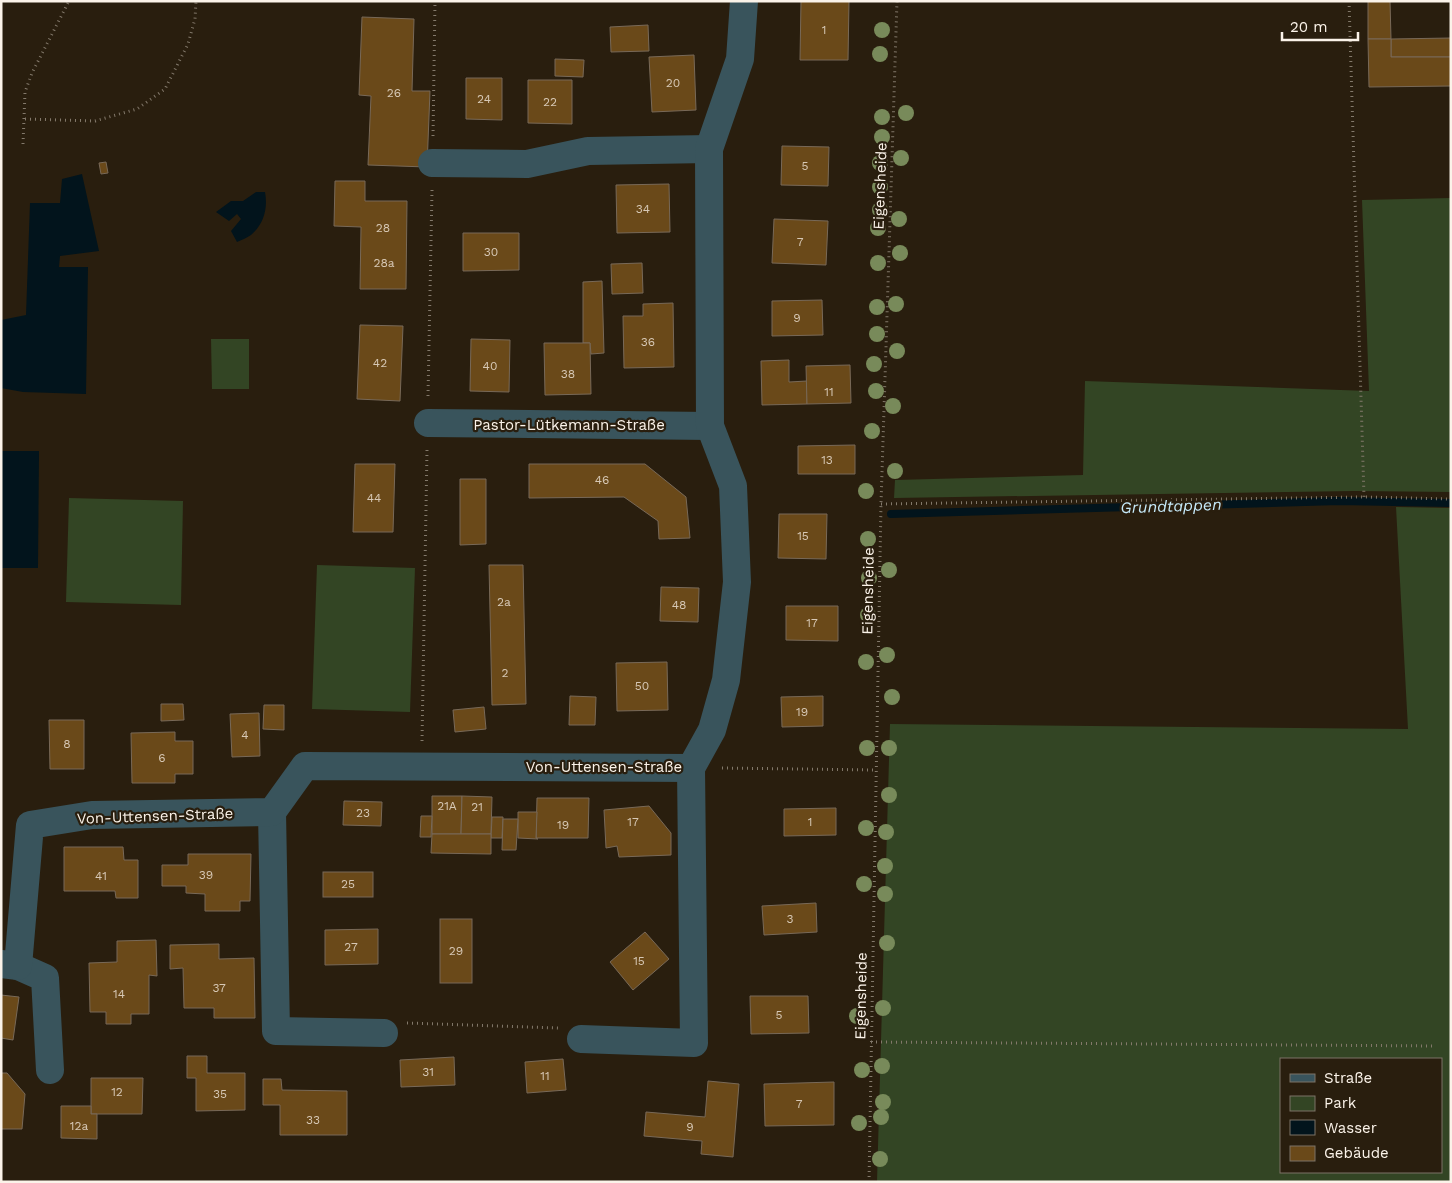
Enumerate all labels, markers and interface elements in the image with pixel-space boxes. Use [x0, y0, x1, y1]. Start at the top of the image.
scale bar [1282, 10, 1358, 42]
text: 20 m [1290, 18, 1328, 36]
house number: 1 [822, 23, 826, 37]
house number: 20 [666, 76, 680, 90]
house number: 26 [387, 86, 401, 100]
house number: 24 [477, 92, 491, 106]
house number: 22 [543, 95, 557, 109]
street label: Eigensheide [869, 142, 891, 230]
house number: 5 [802, 159, 809, 173]
house number: 34 [636, 202, 650, 216]
house number: 28 [376, 221, 390, 235]
house number: 7 [797, 235, 804, 249]
house number: 30 [484, 245, 498, 259]
house number: 28a [373, 256, 395, 270]
house number: 9 [793, 311, 801, 325]
house number: 36 [641, 335, 655, 349]
house number: 42 [373, 356, 387, 370]
house number: 40 [483, 359, 497, 373]
house number: 38 [561, 367, 575, 381]
house number: 11 [824, 385, 834, 399]
street label: Pastor-Lütkemann-Straße [473, 416, 665, 434]
house number: 13 [821, 453, 833, 467]
house number: 46 [595, 473, 609, 487]
house number: 44 [367, 491, 381, 505]
water label: Grundtappen [1120, 495, 1222, 517]
house number: 15 [797, 529, 809, 543]
street label: Eigensheide [858, 547, 878, 635]
house number: 2a [497, 595, 511, 609]
house number: 48 [672, 598, 686, 612]
house number: 17 [806, 616, 818, 630]
house number: 2 [502, 666, 509, 680]
house number: 50 [635, 679, 649, 693]
house number: 19 [796, 705, 808, 719]
house number: 4 [241, 728, 249, 742]
house number: 8 [63, 737, 71, 751]
house number: 6 [158, 751, 166, 765]
street label: Von-Uttensen-Straße [526, 758, 682, 776]
house number: 21A [437, 799, 457, 813]
house number: 21 [471, 800, 483, 814]
street label: Von-Uttensen-Straße [76, 804, 234, 828]
house number: 23 [356, 806, 370, 820]
house number: 17 [627, 815, 639, 829]
house number: 1 [808, 815, 812, 829]
house number: 19 [557, 818, 569, 832]
house number: 39 [199, 868, 213, 882]
house number: 41 [95, 869, 107, 883]
house number: 25 [341, 877, 355, 891]
house number: 3 [787, 912, 794, 926]
house number: 27 [344, 940, 358, 954]
house number: 29 [449, 944, 463, 958]
street label: Eigensheide [851, 952, 871, 1040]
house number: 15 [633, 954, 645, 968]
house number: 37 [212, 981, 226, 995]
house number: 14 [113, 987, 125, 1001]
house number: 5 [776, 1008, 783, 1022]
legend [1280, 1058, 1442, 1173]
house number: 31 [422, 1065, 434, 1079]
house number: 11 [540, 1069, 550, 1083]
text: Straße [1324, 1069, 1372, 1087]
house number: 12 [111, 1085, 123, 1099]
house number: 35 [213, 1087, 227, 1101]
text: Park [1324, 1094, 1357, 1112]
house number: 7 [796, 1097, 803, 1111]
house number: 33 [306, 1113, 320, 1127]
house number: 12a [70, 1119, 88, 1133]
text: Wasser [1324, 1119, 1377, 1137]
house number: 9 [686, 1120, 694, 1134]
text: Gebäude [1324, 1144, 1389, 1162]

